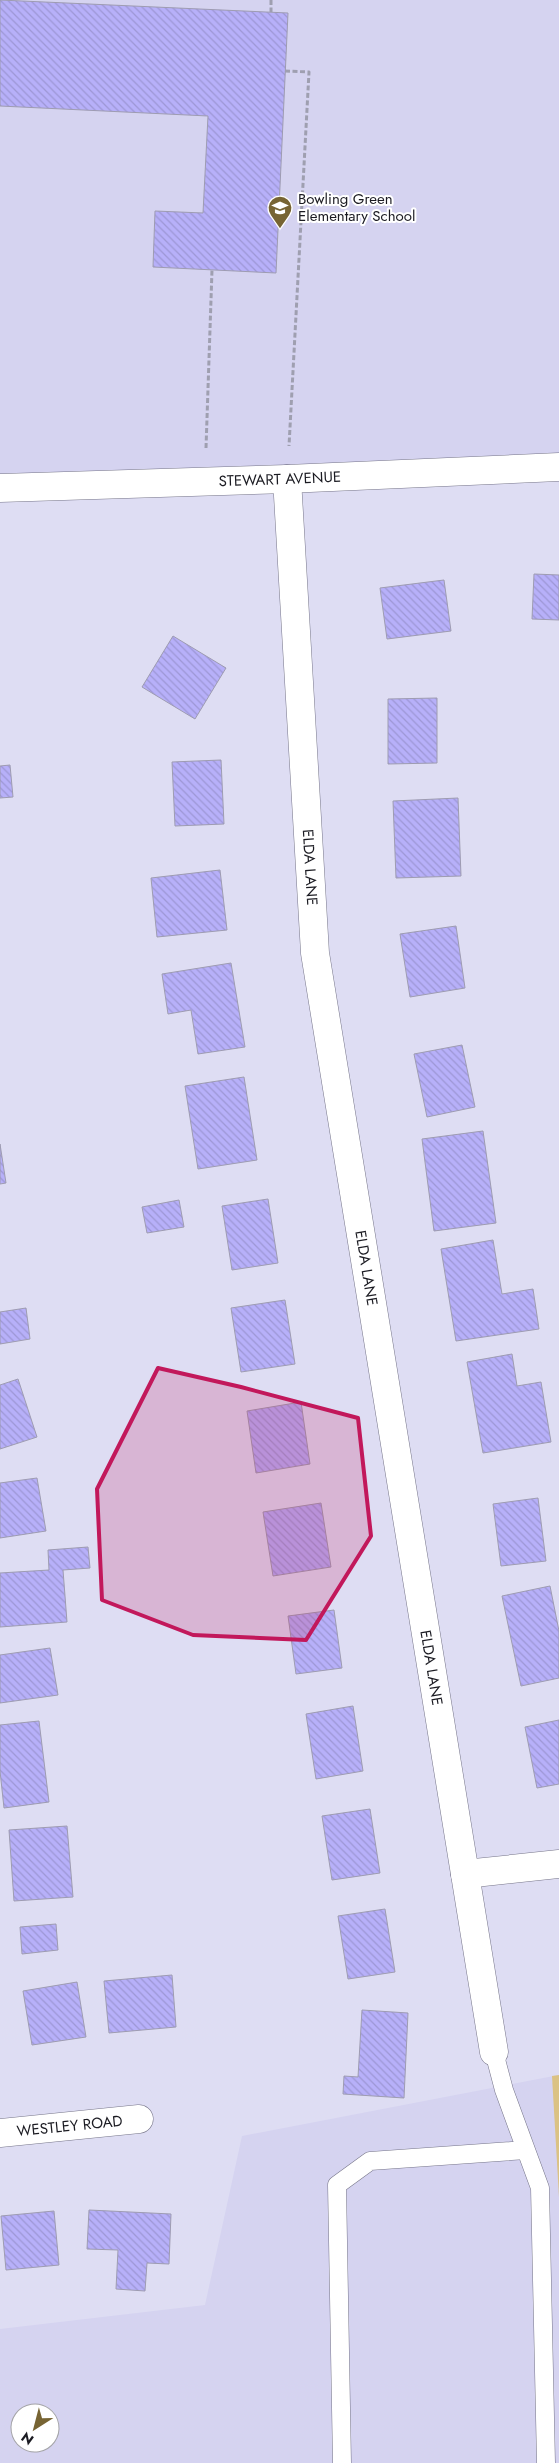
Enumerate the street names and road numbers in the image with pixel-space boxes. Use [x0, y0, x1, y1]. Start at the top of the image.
street label: STEWART AVENUE [218, 466, 342, 492]
street label: ELDA LANE [297, 829, 323, 906]
street label: ELDA LANE [349, 1229, 383, 1307]
street label: ELDA LANE [414, 1628, 448, 1707]
street label: WESTLEY ROAD [16, 2110, 124, 2142]

